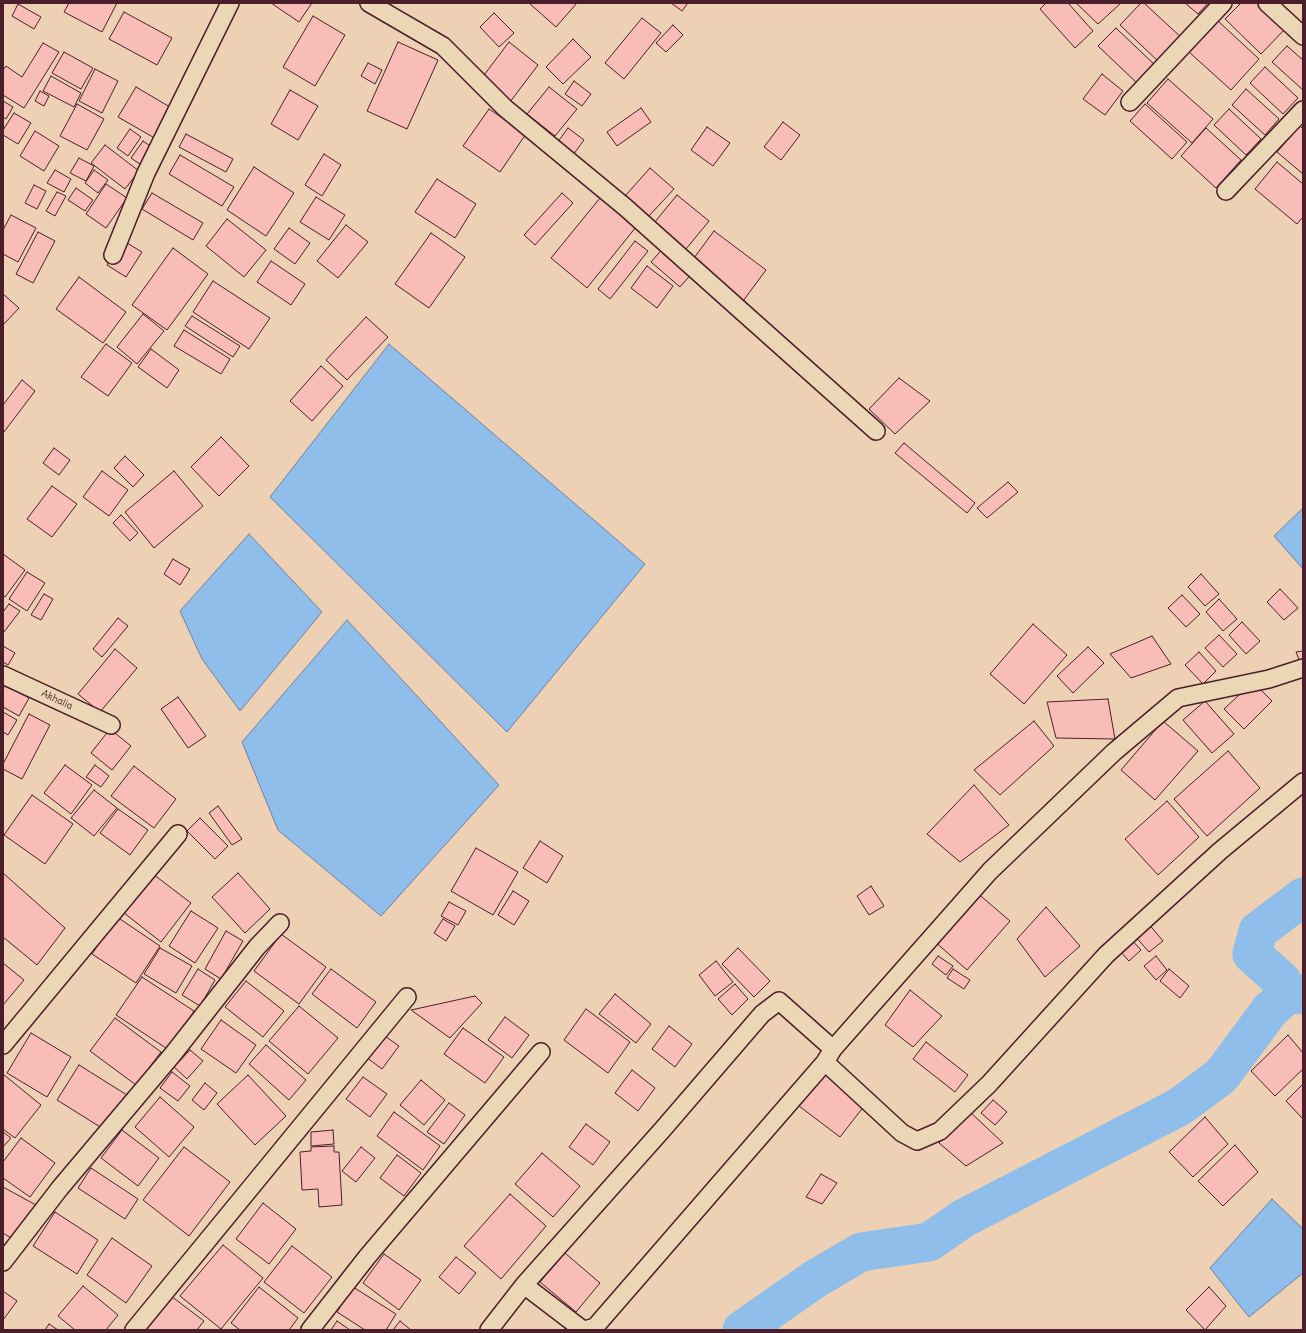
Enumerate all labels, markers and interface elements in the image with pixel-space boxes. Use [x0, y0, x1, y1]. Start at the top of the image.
street label: Akhalia [39, 688, 75, 712]

